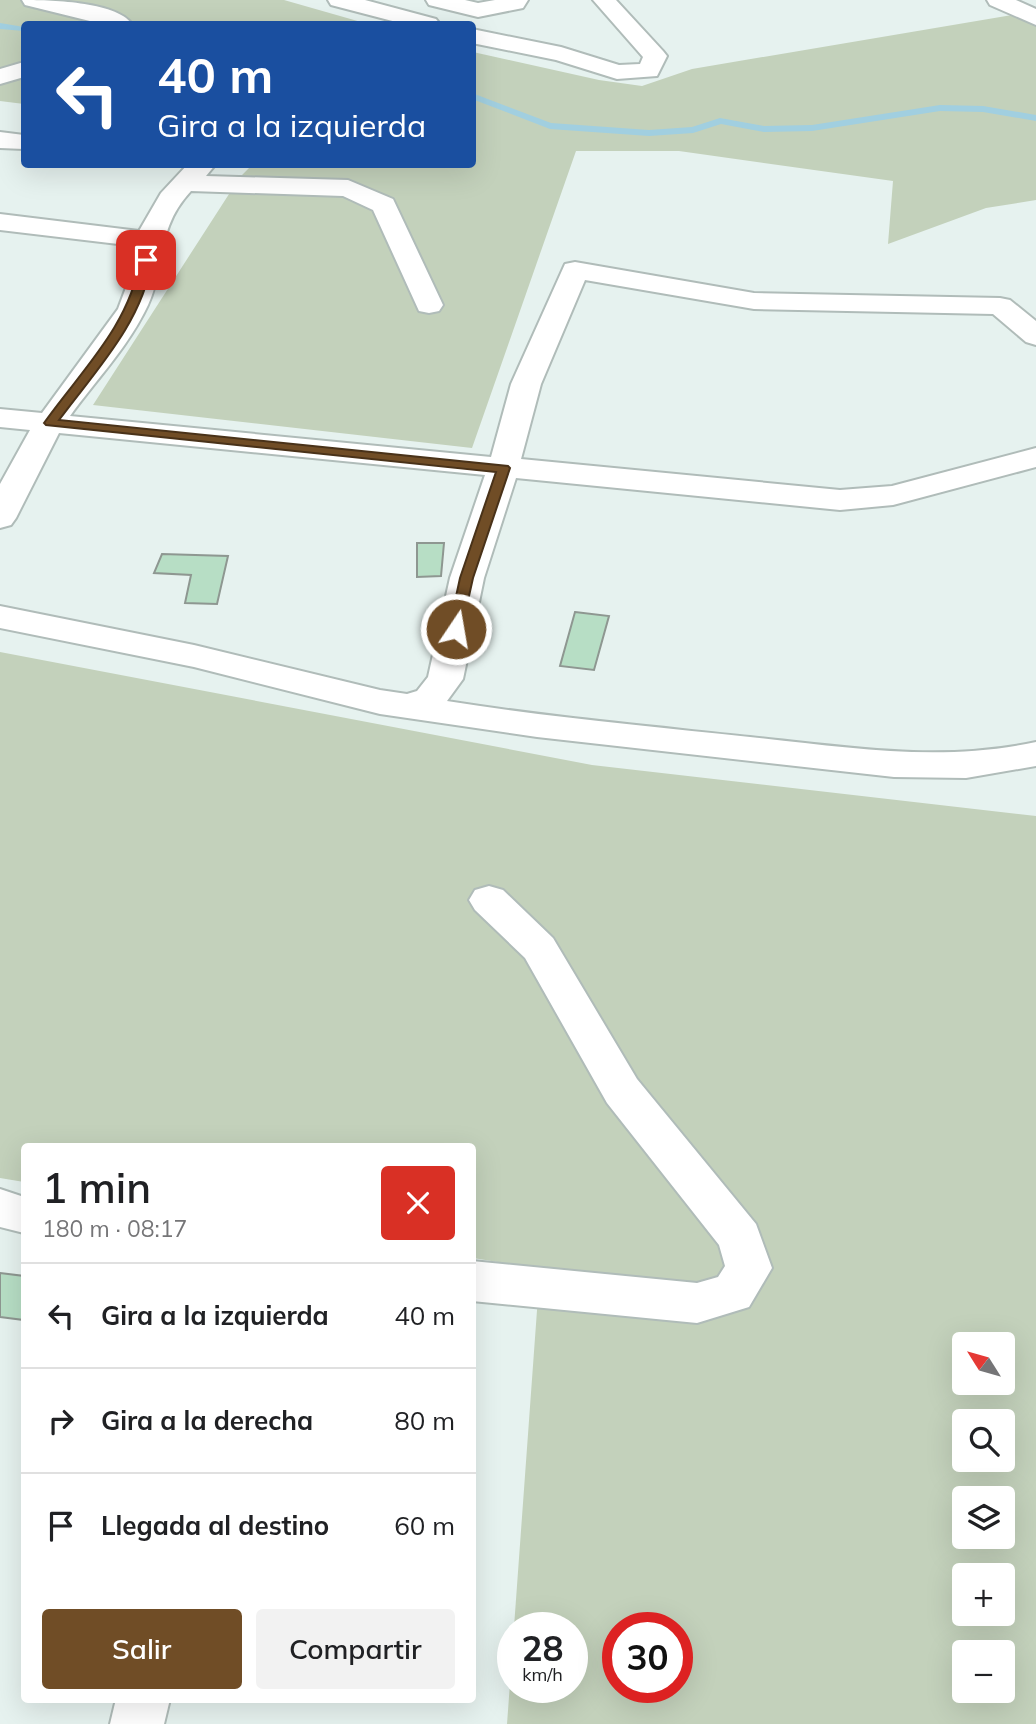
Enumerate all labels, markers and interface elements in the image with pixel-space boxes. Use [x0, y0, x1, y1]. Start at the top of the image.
text: 40 m [157, 44, 273, 105]
icon: left [42, 49, 133, 140]
text: Gira a la izquierda [157, 105, 426, 145]
pin [116, 230, 176, 290]
icon: arrive [127, 241, 165, 279]
position arrow [419, 592, 493, 666]
text: 1 min [42, 1161, 151, 1214]
button: close [381, 1166, 455, 1240]
text: 180 m · 08:17 [42, 1214, 187, 1243]
icon: left [42, 1297, 80, 1335]
text: Gira a la izquierda [101, 1299, 329, 1332]
text: 40 m [394, 1299, 455, 1332]
north arrow [952, 1332, 1015, 1395]
map controls [952, 1332, 1015, 1703]
icon: right [42, 1402, 80, 1440]
text: Gira a la derecha [101, 1404, 313, 1437]
text: 80 m [394, 1404, 455, 1437]
button: search [952, 1409, 1015, 1472]
button: layers [952, 1486, 1015, 1549]
icon: arrive [42, 1507, 80, 1545]
text: Llegada al destino [101, 1509, 329, 1542]
text: 60 m [394, 1509, 455, 1542]
button: + [952, 1563, 1015, 1626]
button: Salir [42, 1609, 242, 1689]
button: Compartir [256, 1609, 455, 1689]
speed limit sign: 30 [602, 1612, 693, 1703]
text: 28 [521, 1626, 564, 1670]
button: − [952, 1640, 1015, 1703]
text: km/h [522, 1663, 563, 1686]

